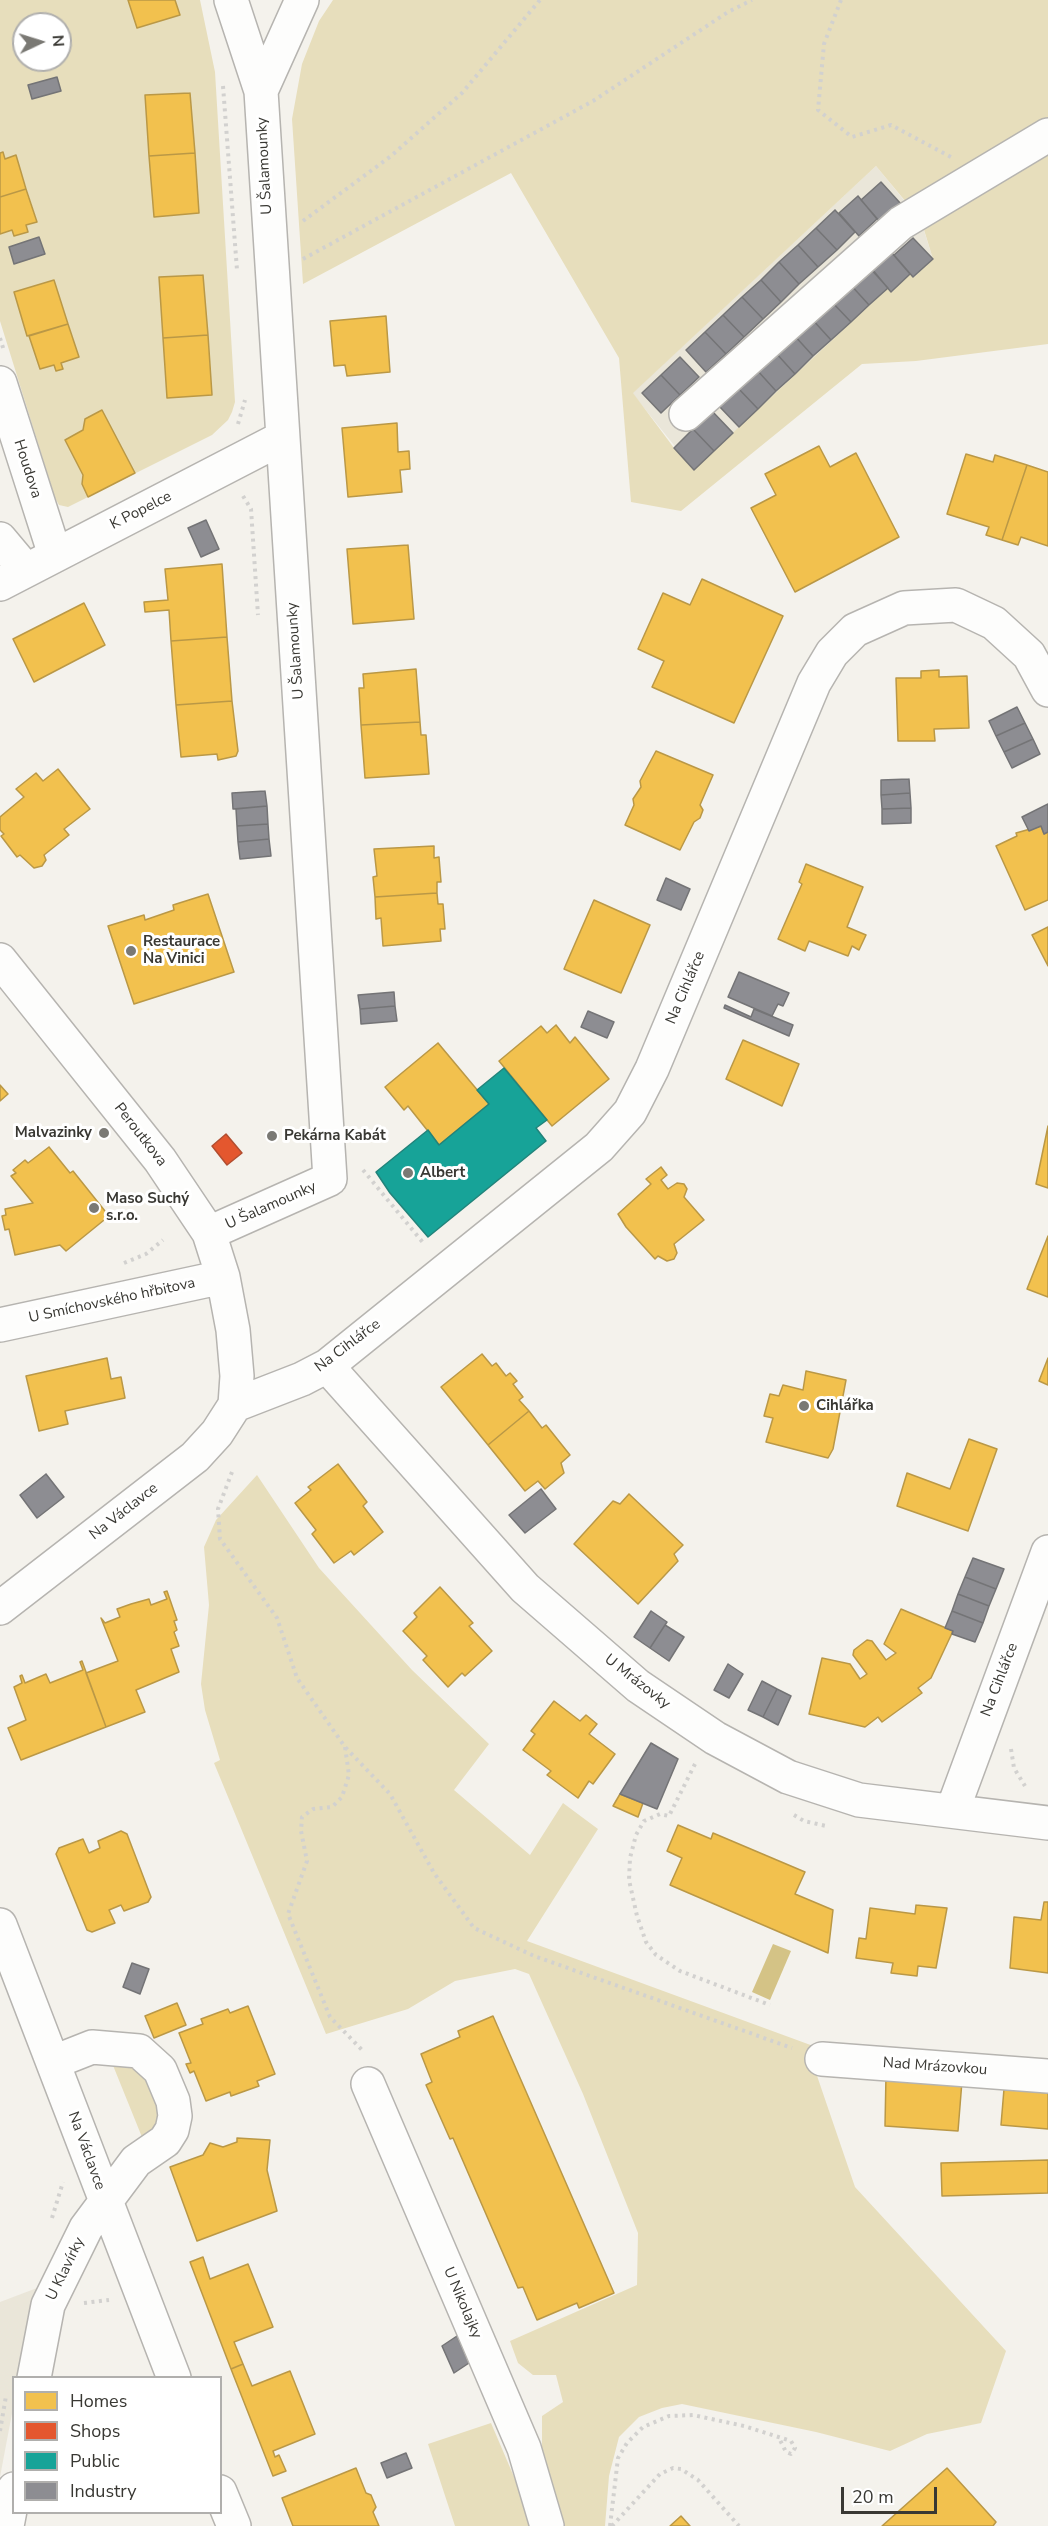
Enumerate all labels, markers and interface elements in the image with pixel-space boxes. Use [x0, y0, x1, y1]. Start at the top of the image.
north arrow [12, 12, 72, 72]
text: N [47, 34, 69, 48]
street label: U Šalamounky [253, 117, 277, 215]
street label: Houdova [9, 437, 45, 501]
street label: K Popelce [107, 488, 175, 534]
street label: U Šalamounky [284, 602, 308, 700]
place label: Restaurace Na Vinici [143, 933, 220, 968]
marker: Restaurace Na Vinici [124, 944, 138, 958]
street label: Na Cihlářce [663, 949, 709, 1027]
street label: Peroutkova [110, 1100, 170, 1170]
place label: Malvazinky [15, 1124, 92, 1142]
marker: Malvazinky [97, 1126, 111, 1140]
place label: Pekárna Kabát [284, 1127, 386, 1145]
marker: Pekárna Kabát [265, 1129, 279, 1143]
place label: Albert [420, 1164, 465, 1182]
marker: Albert [401, 1166, 415, 1180]
street label: U Šalamounky [223, 1178, 319, 1234]
place label: Maso Suchý s.r.o. [106, 1190, 189, 1225]
marker: Maso Suchý s.r.o. [87, 1201, 101, 1215]
street label: U Smíchovského hřbitova [27, 1275, 197, 1327]
street label: Na Cihlářce [312, 1316, 384, 1376]
place label: Cihlářka [816, 1397, 874, 1415]
marker: Cihlářka [797, 1399, 811, 1413]
street label: Na Václavce [86, 1480, 162, 1544]
street label: Na Cihlářce [978, 1641, 1022, 1719]
street label: U Mrázovky [601, 1651, 673, 1713]
street label: Nad Mrázovkou [882, 2054, 988, 2080]
street label: Na Václavce [64, 2109, 108, 2193]
street label: U Klavírky [43, 2234, 89, 2304]
street label: U Nikolajky [439, 2265, 485, 2341]
legend [12, 2376, 222, 2514]
text: Homes [70, 2389, 127, 2413]
text: Shops [70, 2419, 120, 2443]
text: Public [70, 2449, 120, 2473]
scale bar [844, 2475, 940, 2513]
text: Industry [70, 2479, 137, 2503]
text: 20 m [852, 2485, 894, 2509]

